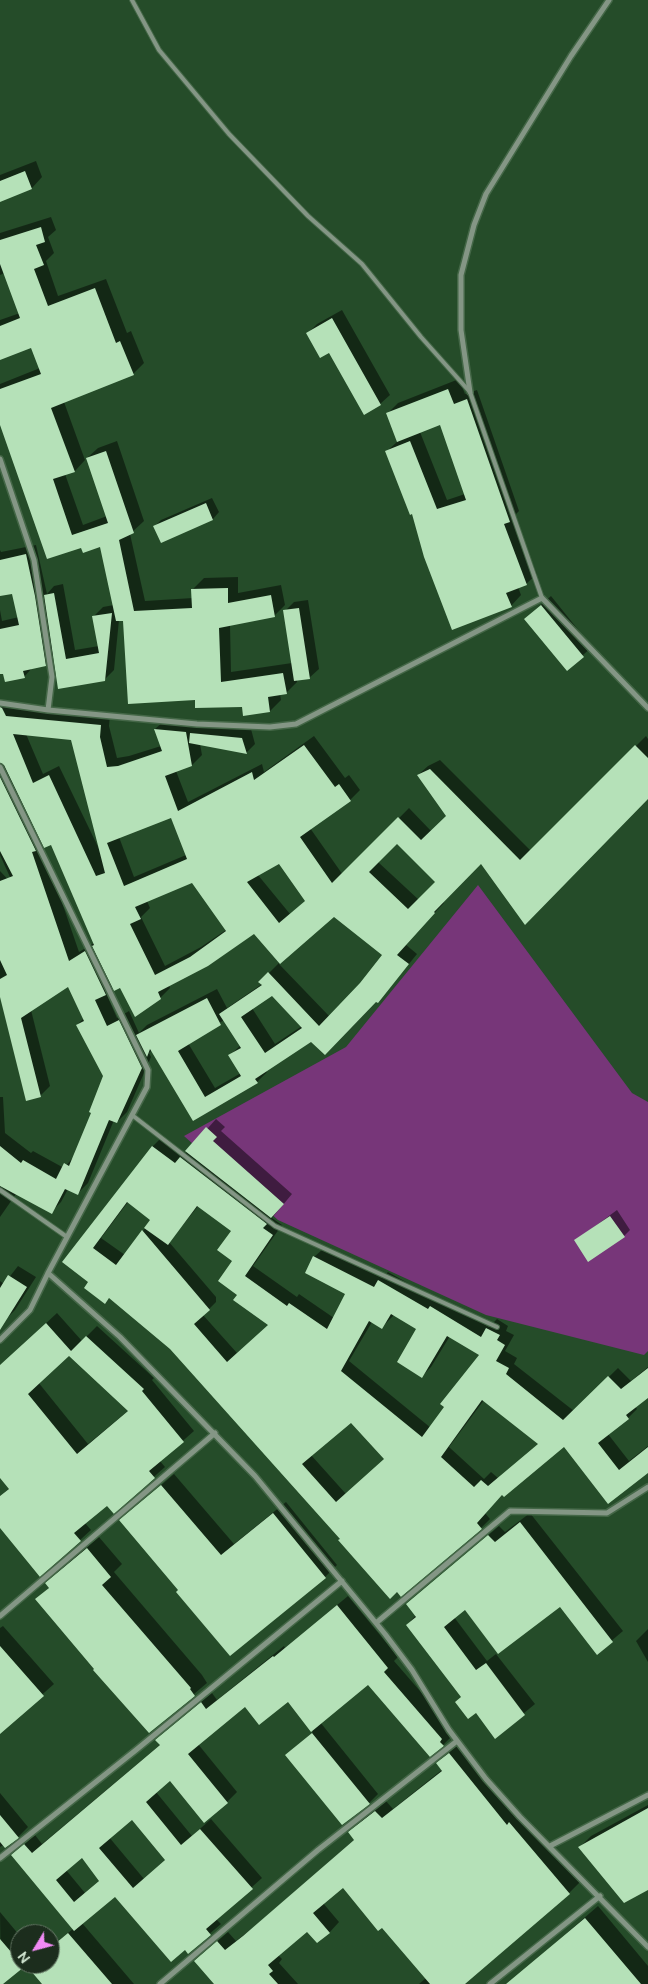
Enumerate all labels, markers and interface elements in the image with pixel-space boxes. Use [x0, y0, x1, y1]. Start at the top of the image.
north arrow [10, 1924, 60, 1974]
text: N [14, 1948, 33, 1966]

